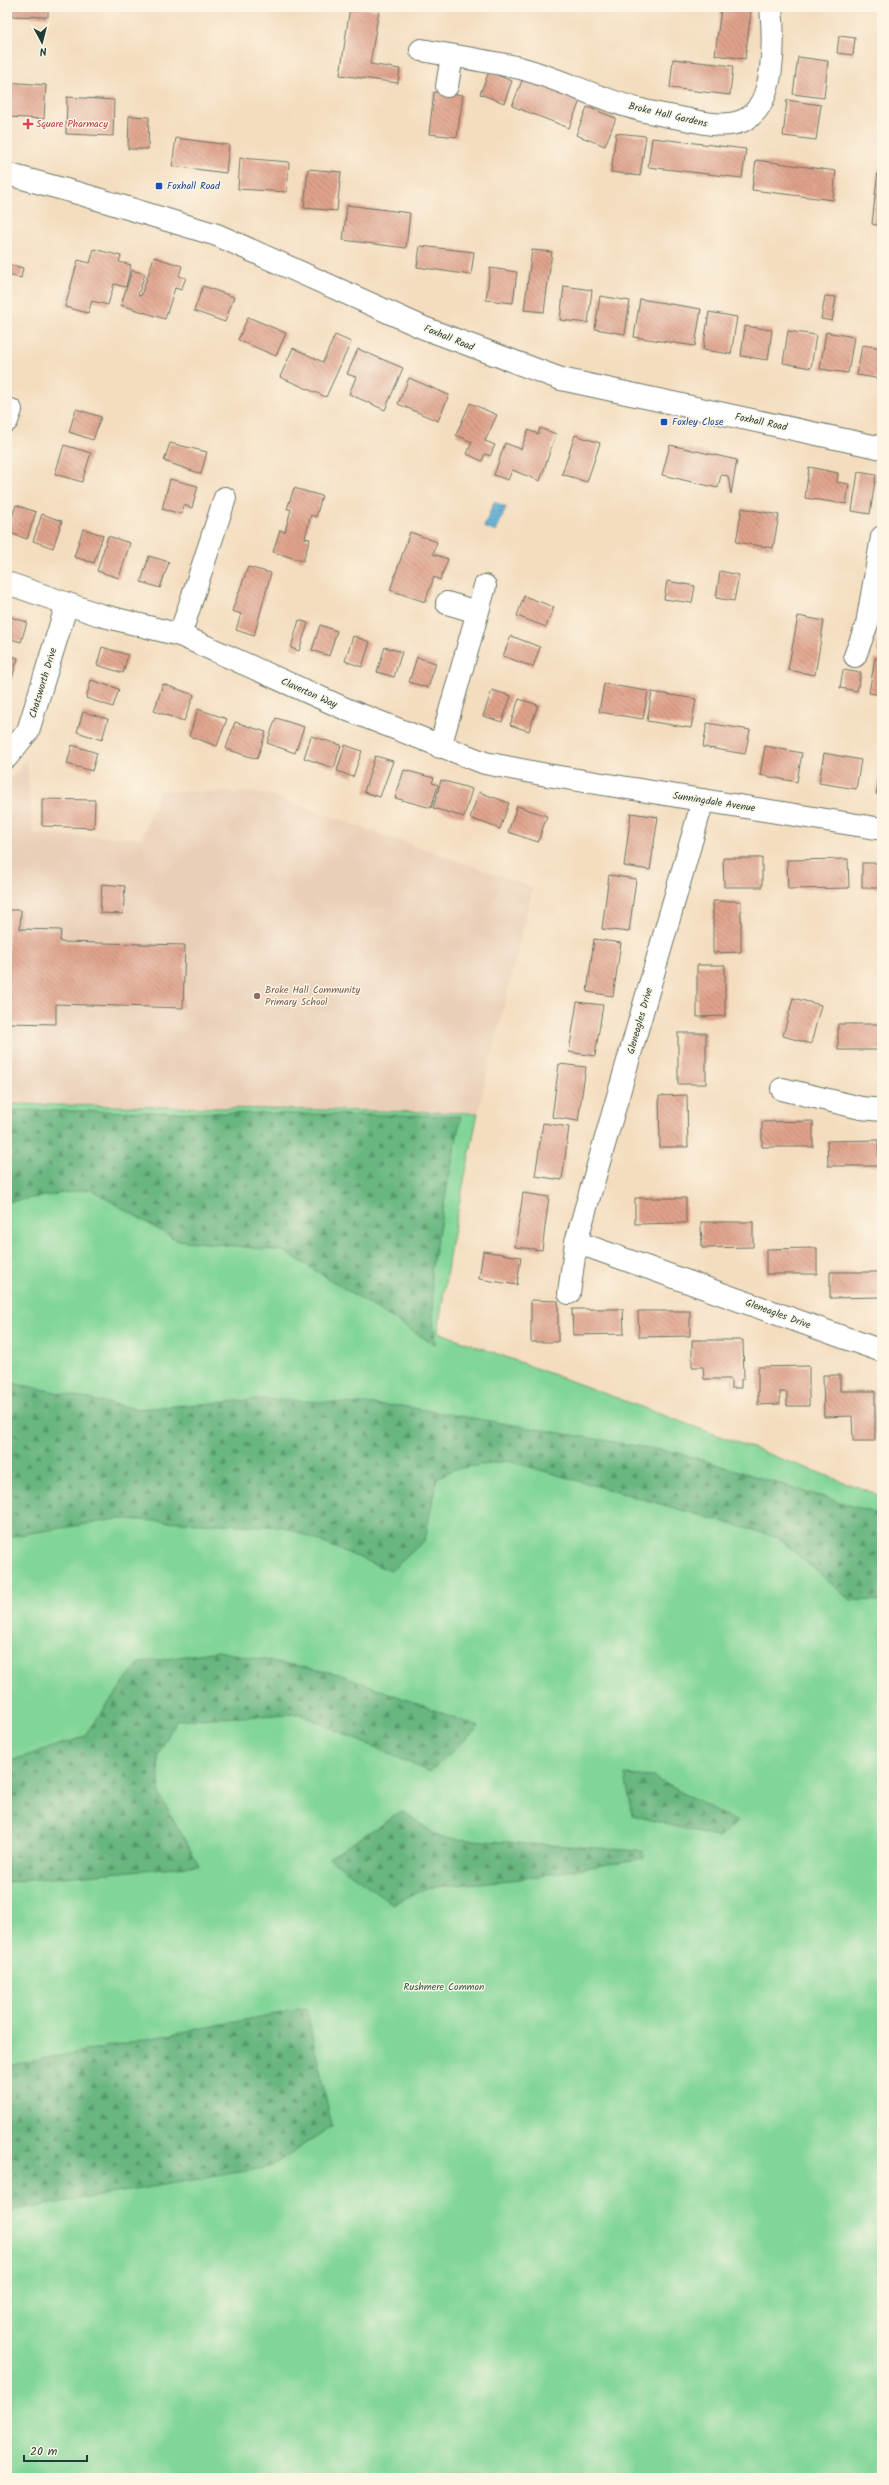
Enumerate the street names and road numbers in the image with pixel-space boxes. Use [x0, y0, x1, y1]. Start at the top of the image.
street label: Broke Hall Gardens [627, 98, 710, 132]
street label: Foxhall Road [421, 321, 478, 356]
street label: Foxhall Road [733, 409, 790, 436]
street label: Chatsworth Drive [25, 645, 61, 720]
street label: Claverton Way [278, 673, 340, 713]
street label: Sunningdale Avenue [672, 788, 757, 816]
street label: Gleneagles Drive [623, 985, 657, 1056]
street label: Gleneagles Drive [743, 1295, 813, 1333]

